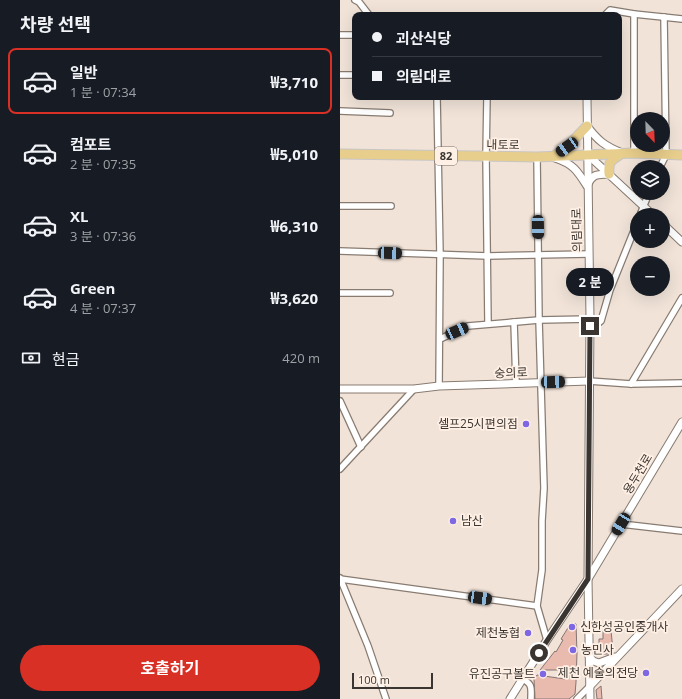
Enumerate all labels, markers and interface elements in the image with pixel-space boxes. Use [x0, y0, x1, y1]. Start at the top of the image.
text: 차량 선택 [20, 12, 91, 36]
text: 괴산식당 [396, 28, 451, 48]
text: 일반 [70, 62, 98, 82]
icon: car [22, 63, 58, 99]
text: 의림대로 [396, 66, 451, 86]
text: ₩3,710 [271, 72, 318, 92]
text: 1 분 · 07:34 [70, 83, 136, 101]
north arrow [630, 112, 670, 152]
map controls [630, 112, 670, 296]
text: 컴포트 [70, 134, 111, 154]
icon: car [22, 135, 58, 171]
car [554, 135, 580, 159]
street label: 내토로 [486, 136, 520, 153]
text: ₩5,010 [271, 144, 318, 164]
road number: 82 [435, 147, 457, 165]
text: 2 분 · 07:35 [70, 155, 136, 173]
button: layers [630, 160, 670, 200]
text: XL [70, 206, 88, 226]
icon: car [22, 207, 58, 243]
street label: 의림대로 [568, 208, 585, 252]
button: + [630, 208, 670, 248]
car [532, 215, 544, 239]
text: ₩6,310 [271, 216, 318, 236]
text: 3 분 · 07:36 [70, 227, 136, 245]
car [378, 247, 402, 259]
button: − [630, 256, 670, 296]
callout: 2 분 [566, 268, 614, 296]
text: 2 분 [579, 273, 601, 291]
text: Green [70, 278, 115, 298]
icon: car [22, 279, 58, 315]
text: ₩3,620 [271, 288, 318, 308]
text: 4 분 · 07:37 [70, 299, 136, 317]
route end [581, 317, 599, 335]
car [444, 321, 470, 341]
icon: cash [20, 347, 42, 369]
text: 현금 [52, 349, 80, 369]
text: 420 m [282, 349, 320, 367]
street label: 숭의로 [494, 363, 528, 382]
car [541, 376, 565, 388]
place label: 셀프25시편의점 [438, 415, 518, 432]
marker: 셀프25시편의점 [521, 419, 531, 429]
street label: 용두천로 [619, 450, 656, 497]
car [610, 511, 632, 537]
place label: 남산 [461, 512, 483, 529]
marker: 남산 [448, 516, 458, 526]
car [467, 590, 493, 606]
place label: 신한성공인중개사 [580, 618, 668, 635]
marker: 신한성공인중개사 [567, 622, 577, 632]
place label: 제천농협 [476, 624, 520, 641]
marker: 제천농협 [523, 628, 533, 638]
place label: 농민사 [581, 641, 614, 658]
route start [530, 644, 548, 662]
button: 호출하기 [20, 645, 320, 691]
marker: 농민사 [568, 645, 578, 655]
place label: 제천 예술의전당 [558, 664, 638, 681]
place label: 유진공구볼트 [469, 665, 535, 682]
marker: 제천 예술의전당 [641, 668, 651, 678]
marker: 유진공구볼트 [538, 669, 548, 679]
scale bar [352, 671, 433, 690]
text: 100 m [358, 672, 390, 687]

